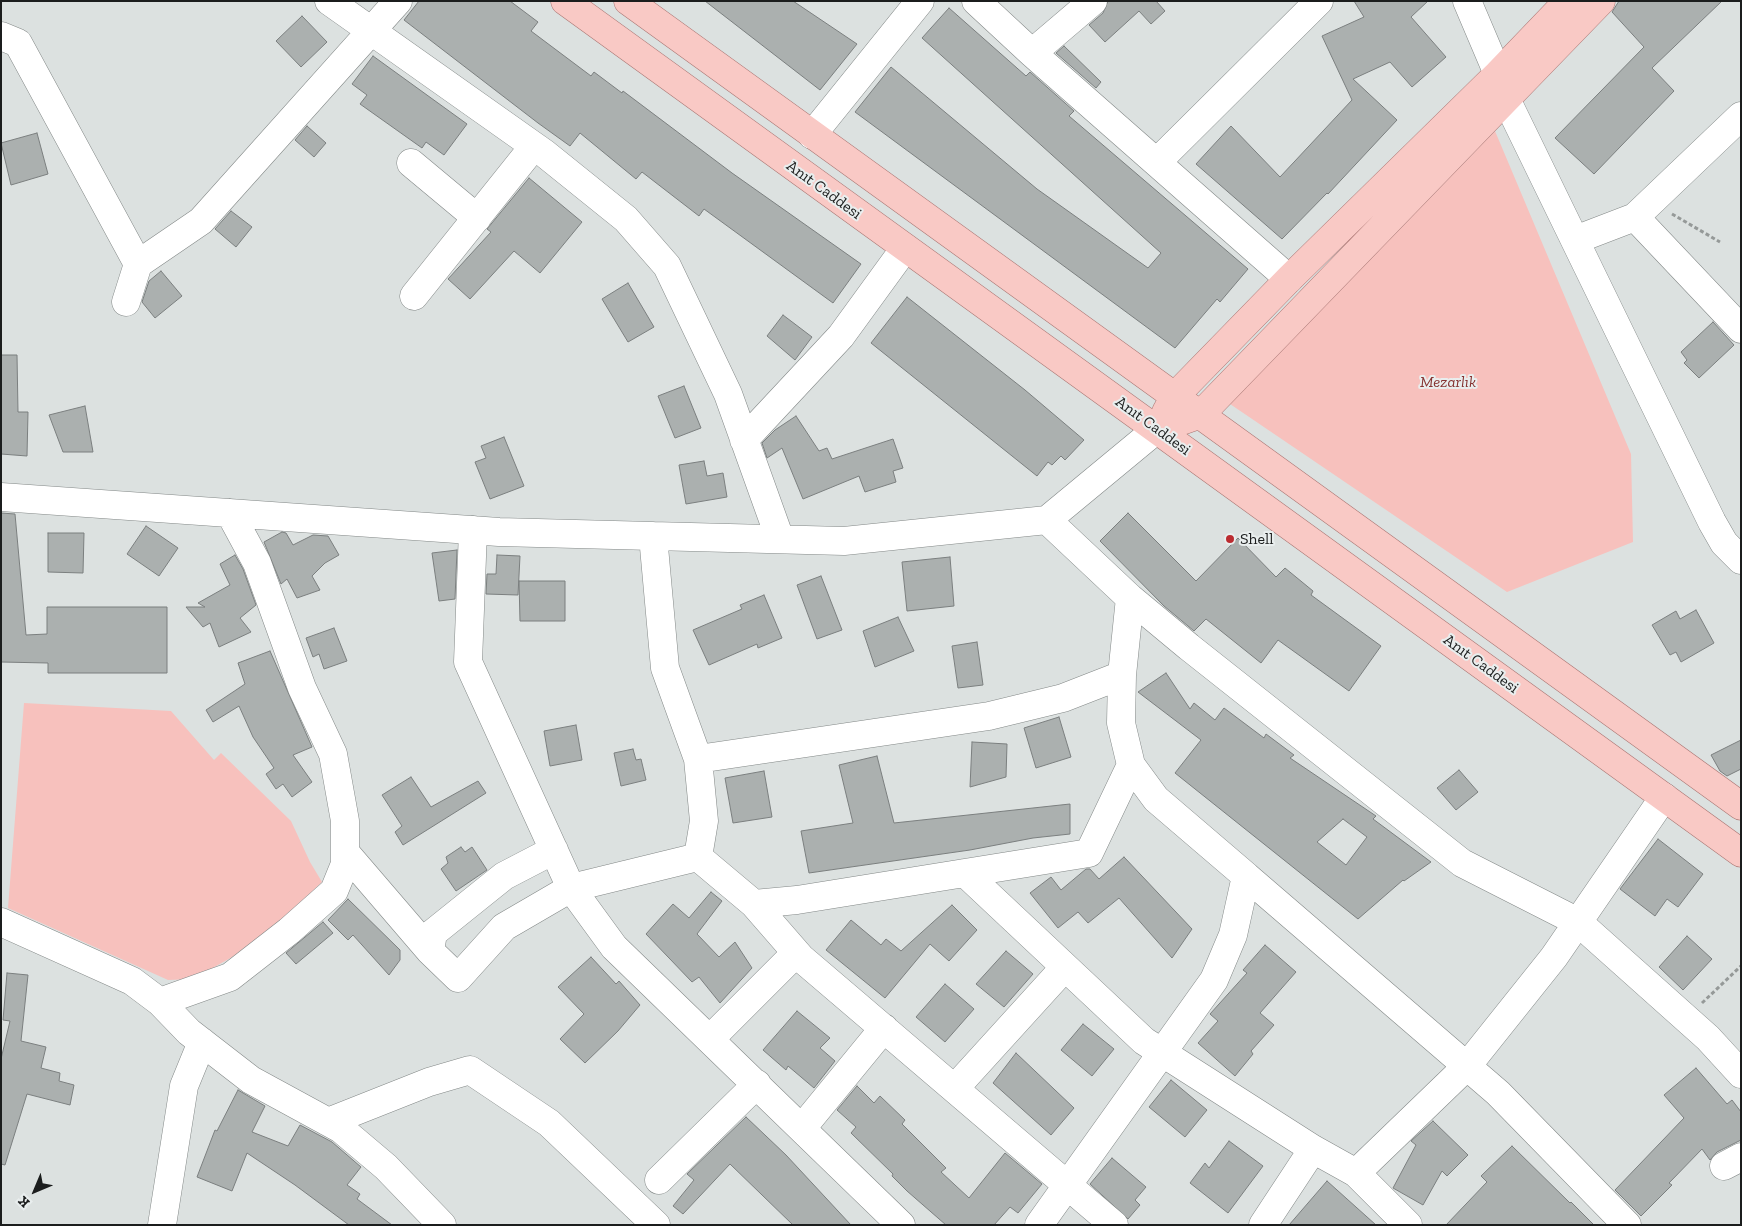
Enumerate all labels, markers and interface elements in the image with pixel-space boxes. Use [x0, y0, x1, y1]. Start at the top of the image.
street label: Anıt Caddesi [783, 156, 865, 224]
park label: Mezarlık [1420, 372, 1476, 392]
street label: Anıt Caddesi [1112, 392, 1194, 460]
place label: Shell [1240, 529, 1274, 549]
marker: Shell [1224, 533, 1236, 545]
street label: Anıt Caddesi [1440, 630, 1522, 698]
north arrow [10, 1166, 60, 1216]
text: K [15, 1193, 33, 1211]

